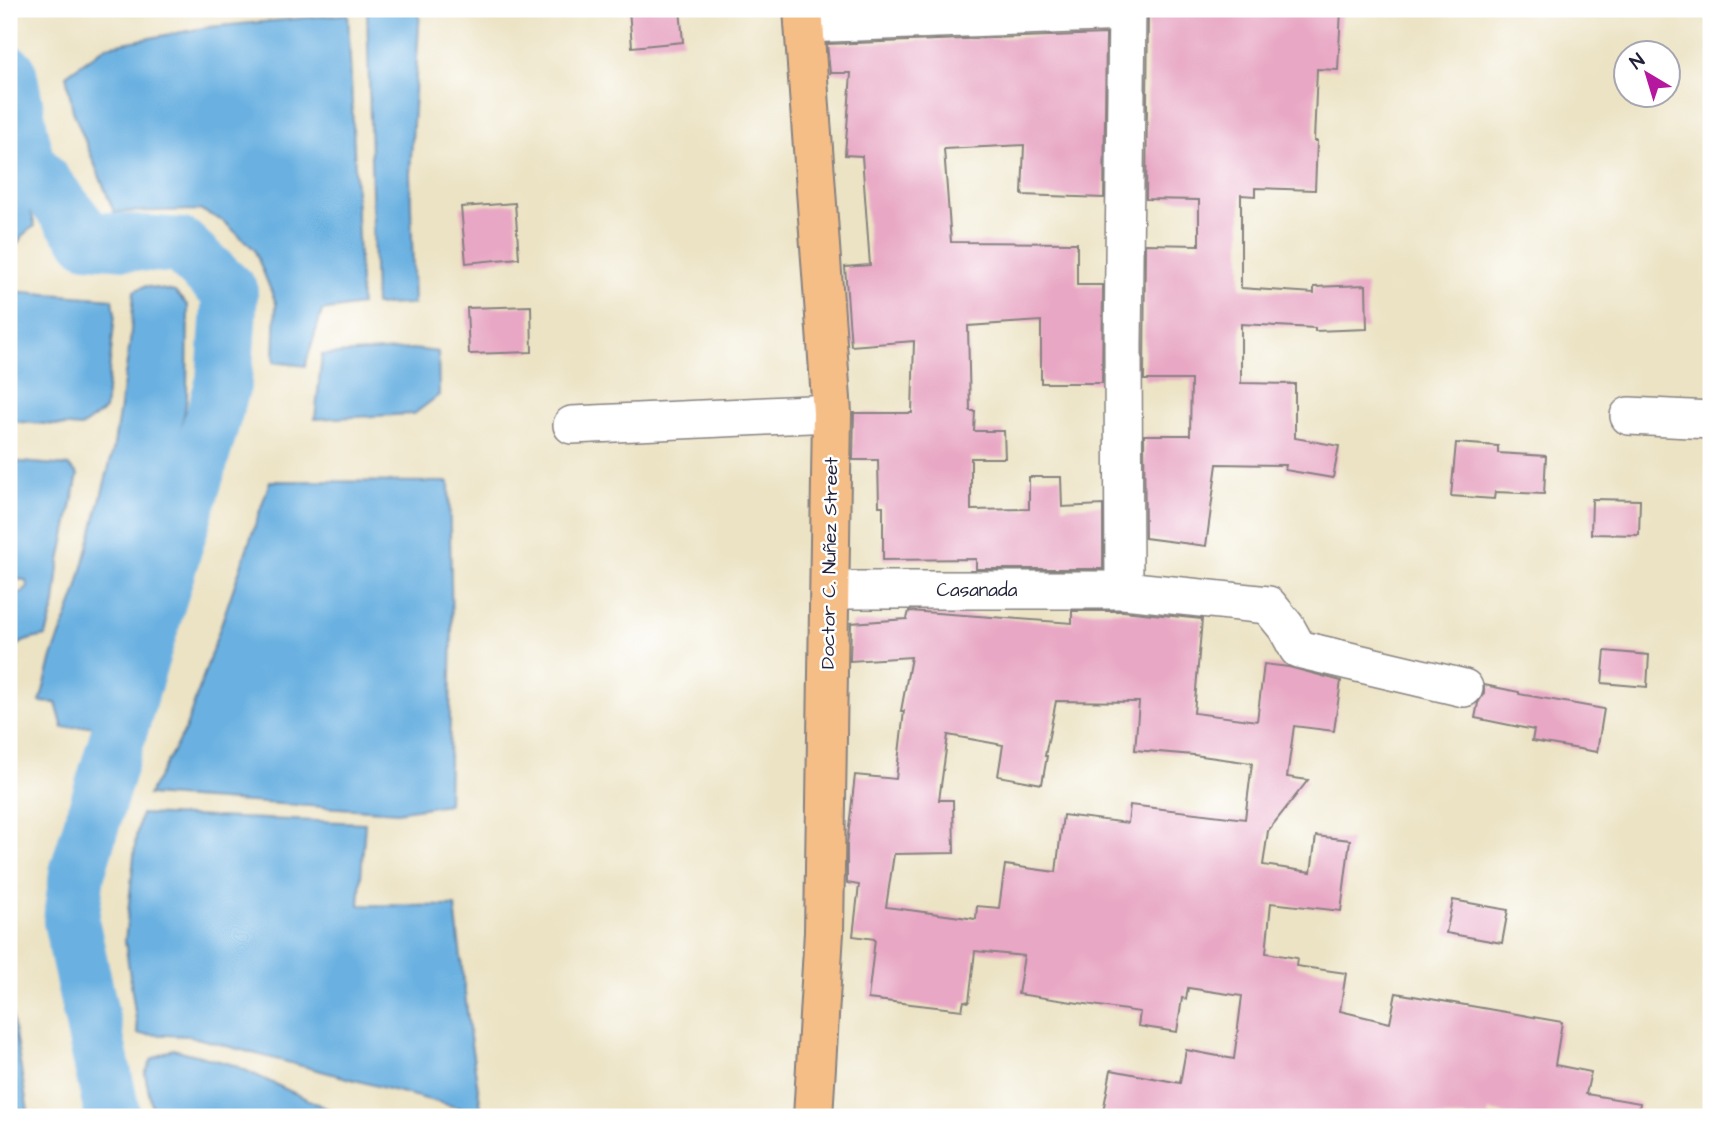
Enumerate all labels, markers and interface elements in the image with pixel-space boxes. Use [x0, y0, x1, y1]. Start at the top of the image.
north arrow [1612, 38, 1682, 108]
text: N [1624, 47, 1651, 76]
street label: Doctor C. Nuñez Street [815, 456, 845, 669]
street label: Casanada [937, 577, 1018, 604]

